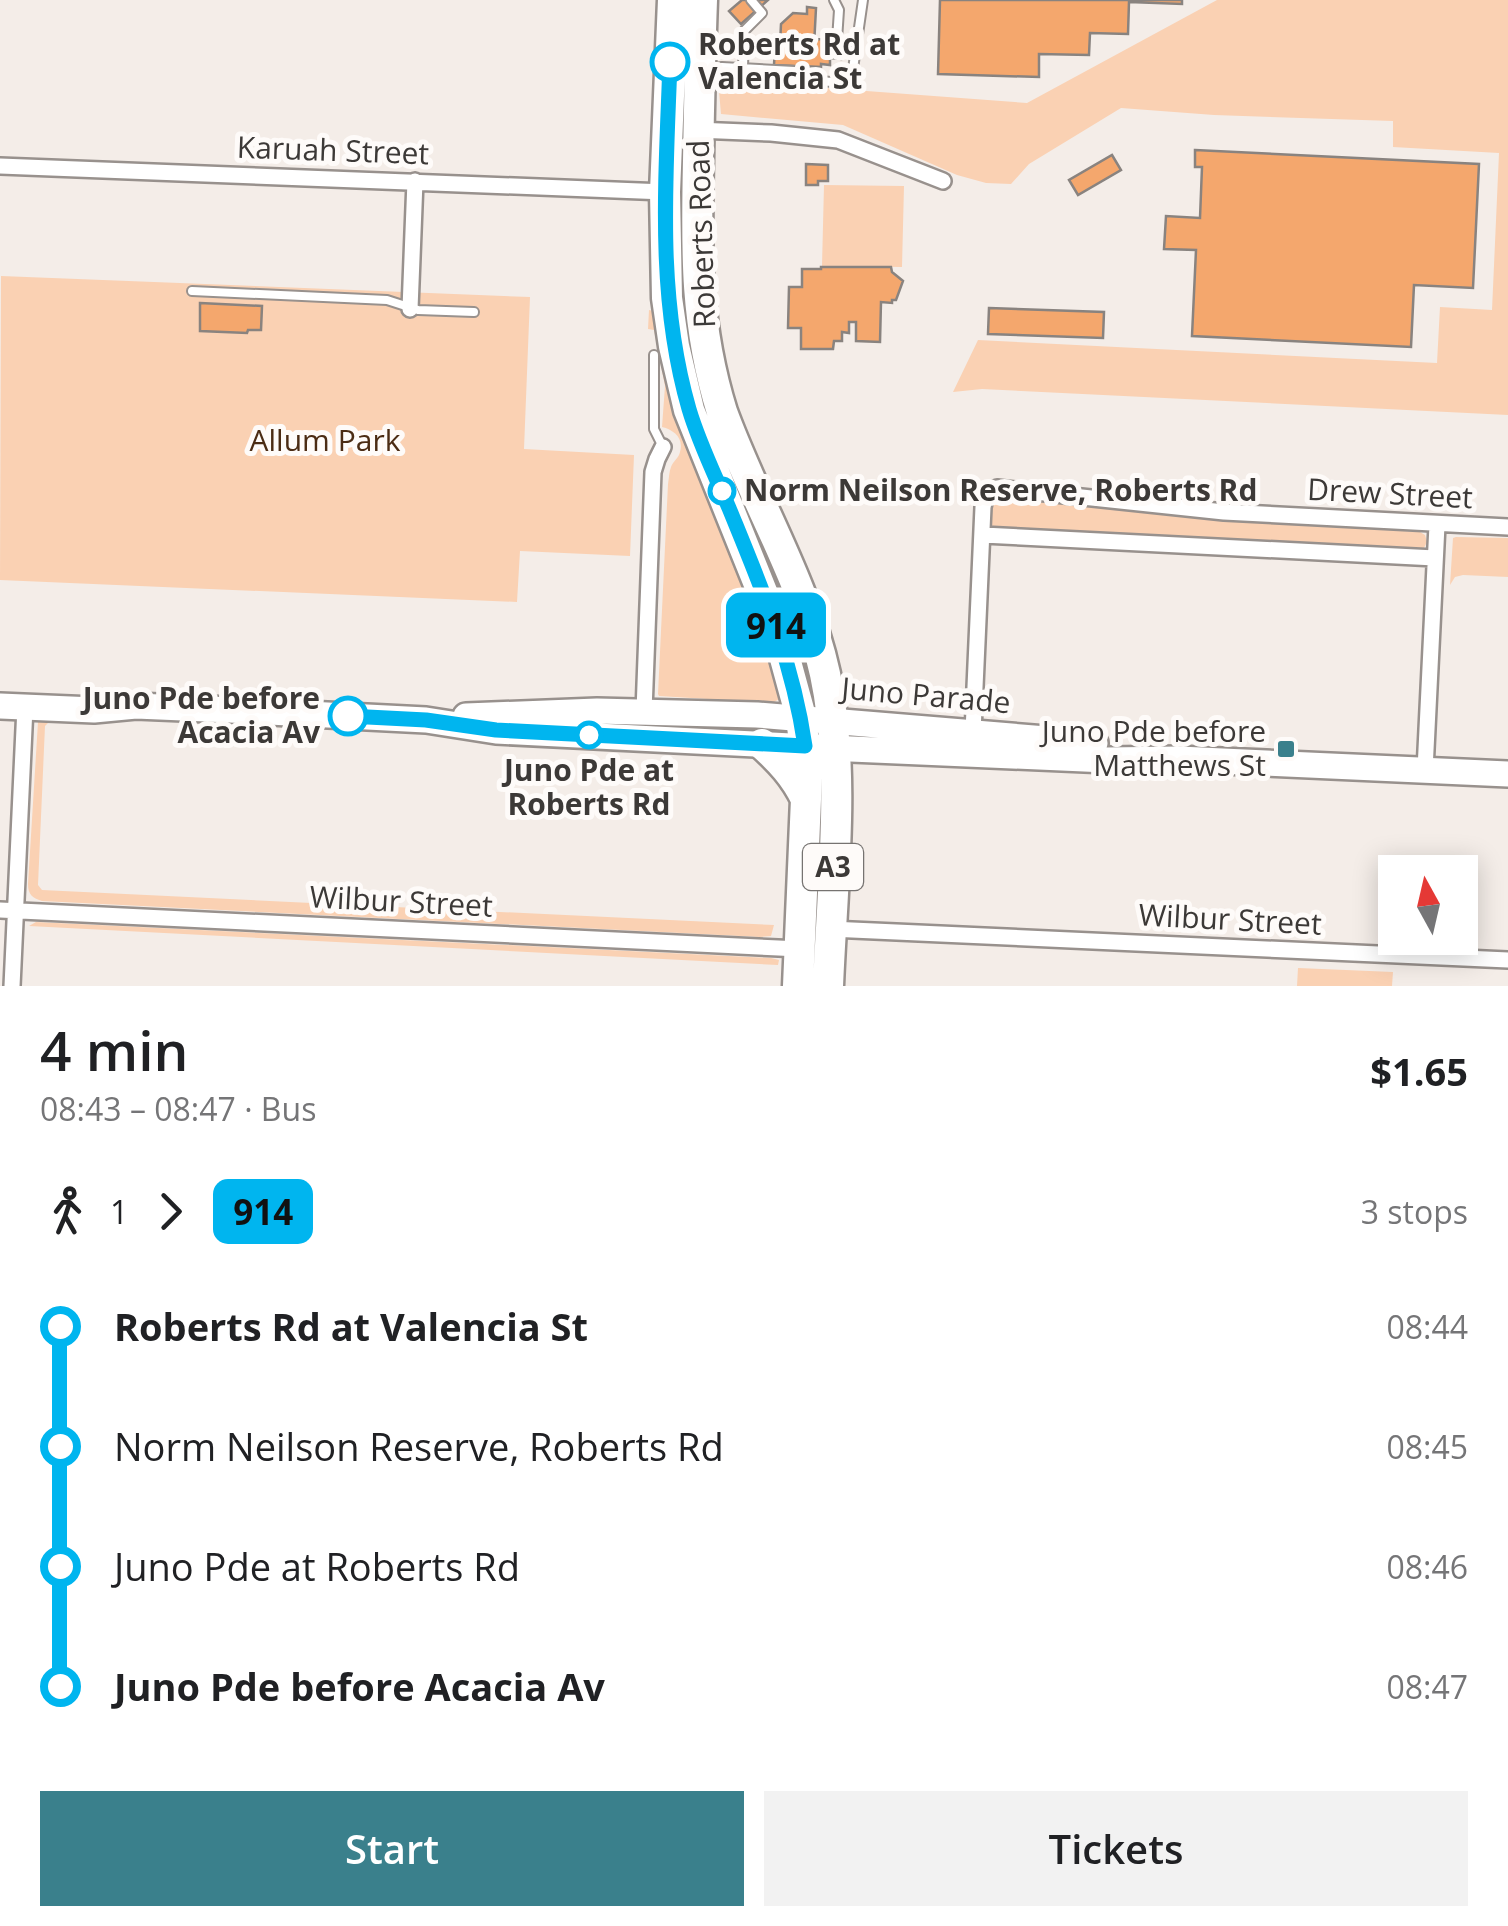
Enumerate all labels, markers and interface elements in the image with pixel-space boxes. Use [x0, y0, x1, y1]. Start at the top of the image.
place label: Roberts Rd at Valencia St [698, 23, 900, 98]
marker: Roberts Rd at Valencia St [651, 43, 689, 81]
street label: Karuah Street [236, 126, 430, 173]
street label: Roberts Road [677, 139, 724, 329]
park label: Allum Park [250, 419, 401, 460]
street label: Drew Street [1306, 468, 1474, 517]
place label: Norm Neilson Reserve, Roberts Rd [744, 469, 1257, 510]
marker: Norm Neilson Reserve, Roberts Rd [709, 478, 735, 504]
line badge: 914 [718, 592, 834, 658]
text: 914 [746, 602, 806, 649]
street label: Juno Parade [837, 666, 1012, 722]
place label: Juno Pde before Acacia Av [80, 677, 321, 752]
marker: Juno Pde before Acacia Av [329, 697, 367, 735]
place label: Juno Pde before Matthews St [1039, 710, 1266, 785]
marker: Juno Pde at Roberts Rd [576, 722, 602, 748]
marker: Juno Pde before Matthews St [1275, 738, 1297, 760]
place label: Juno Pde at Roberts Rd [501, 749, 674, 824]
road number: A3 [803, 844, 863, 890]
north arrow [1378, 855, 1478, 955]
map controls [1378, 855, 1478, 955]
street label: Wilbur Street [308, 875, 494, 926]
street label: Wilbur Street [1137, 893, 1323, 944]
text: 4 min [40, 1012, 188, 1087]
text: $1.65 [1370, 1045, 1468, 1097]
text: 08:43 – 08:47 · Bus [40, 1087, 316, 1130]
icon: walk [40, 1184, 95, 1239]
icon: forward [143, 1184, 198, 1239]
text: 914 [233, 1188, 293, 1235]
text: 1 [110, 1190, 128, 1233]
text: 3 stops [1361, 1190, 1468, 1233]
text: Roberts Rd at Valencia St [114, 1300, 588, 1352]
text: 08:44 [1386, 1305, 1468, 1348]
text: Norm Neilson Reserve, Roberts Rd [114, 1420, 724, 1472]
text: 08:45 [1386, 1425, 1468, 1468]
text: Juno Pde at Roberts Rd [114, 1540, 520, 1592]
text: 08:46 [1386, 1545, 1468, 1588]
text: Juno Pde before Acacia Av [114, 1660, 605, 1712]
text: 08:47 [1386, 1665, 1468, 1708]
button: Start [40, 1791, 744, 1906]
button: Tickets [764, 1791, 1468, 1906]

